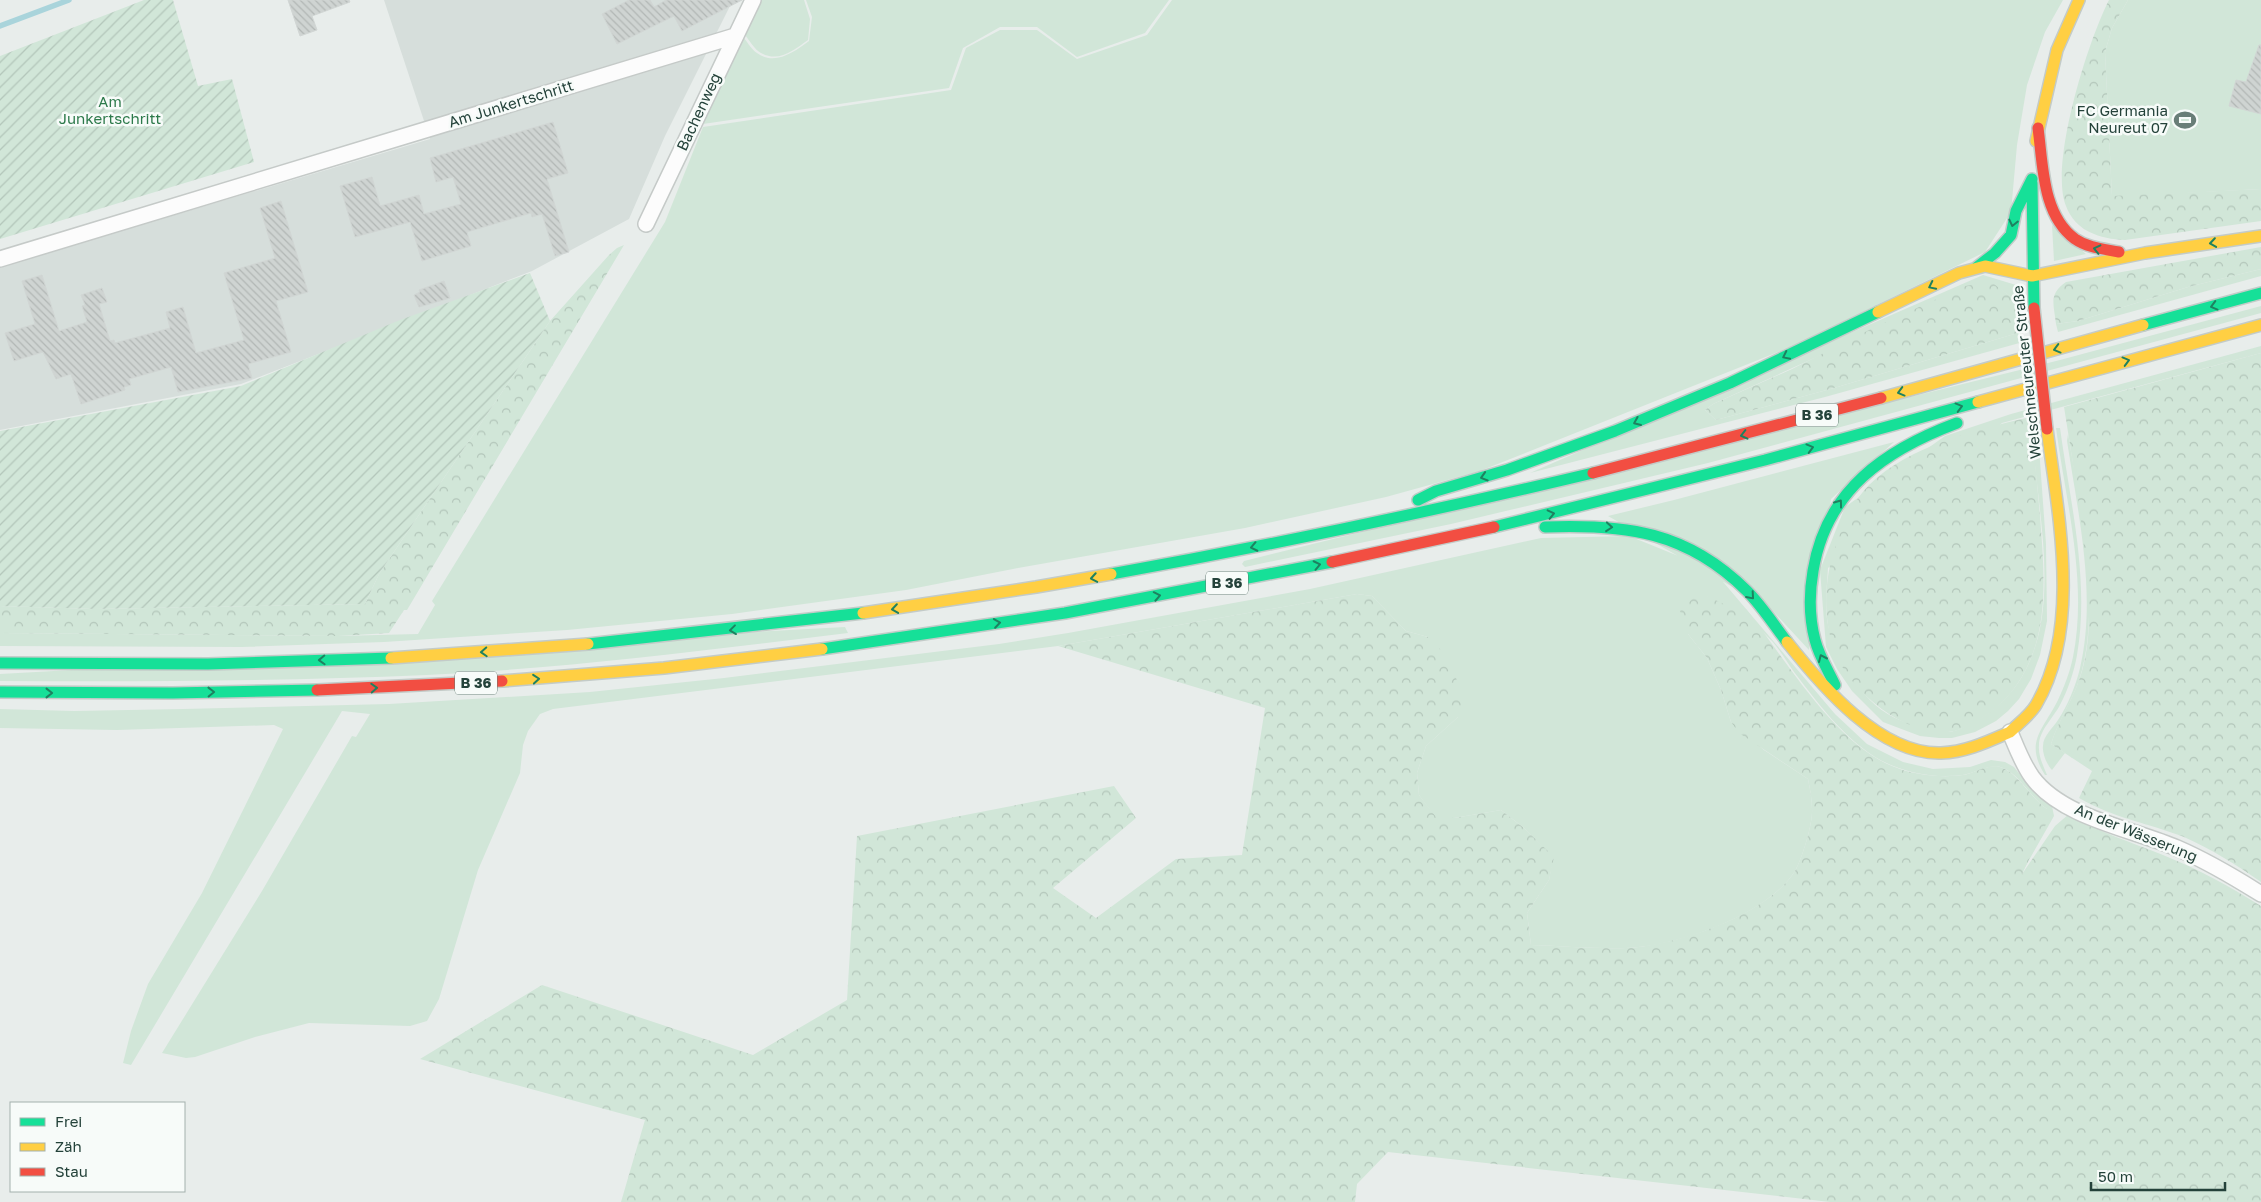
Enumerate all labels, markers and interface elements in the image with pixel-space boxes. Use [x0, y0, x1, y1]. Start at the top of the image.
street label: Bachenweg [672, 70, 724, 153]
street label: Am Junkertschritt [446, 75, 575, 131]
park label: Am Junkertschritt [59, 92, 161, 127]
place label: FC Germania Neureut 07 [2077, 101, 2168, 136]
sports icon: FC Germania Neureut 07 [2172, 107, 2198, 133]
one-way arrow [2008, 219, 2019, 228]
one-way arrow [2208, 238, 2217, 248]
one-way arrow [2092, 244, 2101, 255]
one-way arrow [1928, 279, 1937, 290]
street label: Welschneureuter Straße [2008, 284, 2044, 460]
one-way arrow [2210, 300, 2218, 310]
one-way arrow [2053, 343, 2062, 354]
one-way arrow [1782, 350, 1791, 360]
one-way arrow [2122, 356, 2131, 367]
one-way arrow [1897, 387, 1905, 397]
one-way arrow [1955, 403, 1963, 413]
road number: B 36 [1796, 404, 1838, 426]
one-way arrow [1633, 416, 1642, 426]
one-way arrow [1739, 429, 1748, 440]
one-way arrow [1806, 443, 1815, 454]
one-way arrow [1481, 471, 1489, 481]
one-way arrow [1833, 499, 1842, 509]
one-way arrow [1547, 509, 1556, 520]
one-way arrow [1605, 521, 1613, 532]
one-way arrow [1250, 541, 1258, 552]
one-way arrow [1312, 560, 1321, 571]
one-way arrow [1090, 572, 1099, 582]
road number: B 36 [1206, 572, 1248, 594]
one-way arrow [1745, 591, 1754, 600]
one-way arrow [1153, 592, 1162, 602]
one-way arrow [890, 603, 898, 614]
one-way arrow [993, 618, 1001, 629]
one-way arrow [729, 624, 737, 635]
one-way arrow [480, 647, 488, 658]
one-way arrow [1817, 654, 1828, 663]
one-way arrow [318, 655, 326, 665]
road number: B 36 [455, 671, 497, 694]
one-way arrow [532, 673, 540, 684]
one-way arrow [370, 683, 378, 693]
one-way arrow [208, 687, 215, 697]
one-way arrow [45, 688, 53, 698]
street label: An der Wässerung [2072, 799, 2200, 865]
legend [10, 1102, 185, 1192]
text: Frei [55, 1112, 82, 1130]
text: Zäh [55, 1137, 82, 1155]
scale bar [2091, 1160, 2225, 1192]
text: Stau [55, 1162, 88, 1180]
text: 50 m [2098, 1167, 2133, 1185]

